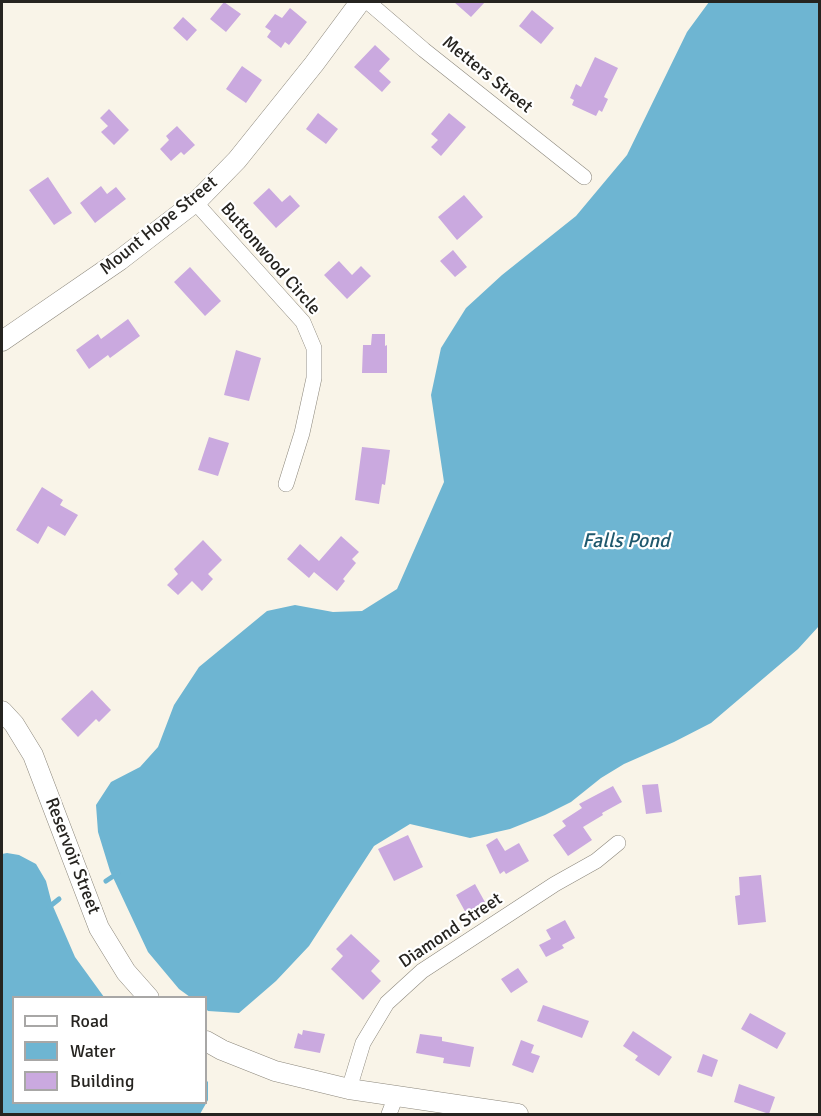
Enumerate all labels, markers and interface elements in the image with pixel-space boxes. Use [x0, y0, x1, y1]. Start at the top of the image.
street label: Metters Street [437, 32, 537, 118]
street label: Mount Hope Street [96, 172, 222, 280]
street label: Buttonwood Circle [215, 198, 325, 320]
water label: Falls Pond [582, 530, 670, 554]
street label: Reservoir Street [40, 795, 104, 917]
street label: Diamond Street [395, 889, 507, 973]
legend [12, 996, 207, 1104]
text: Road [70, 1010, 109, 1032]
text: Water [70, 1040, 115, 1062]
text: Building [70, 1070, 134, 1092]

